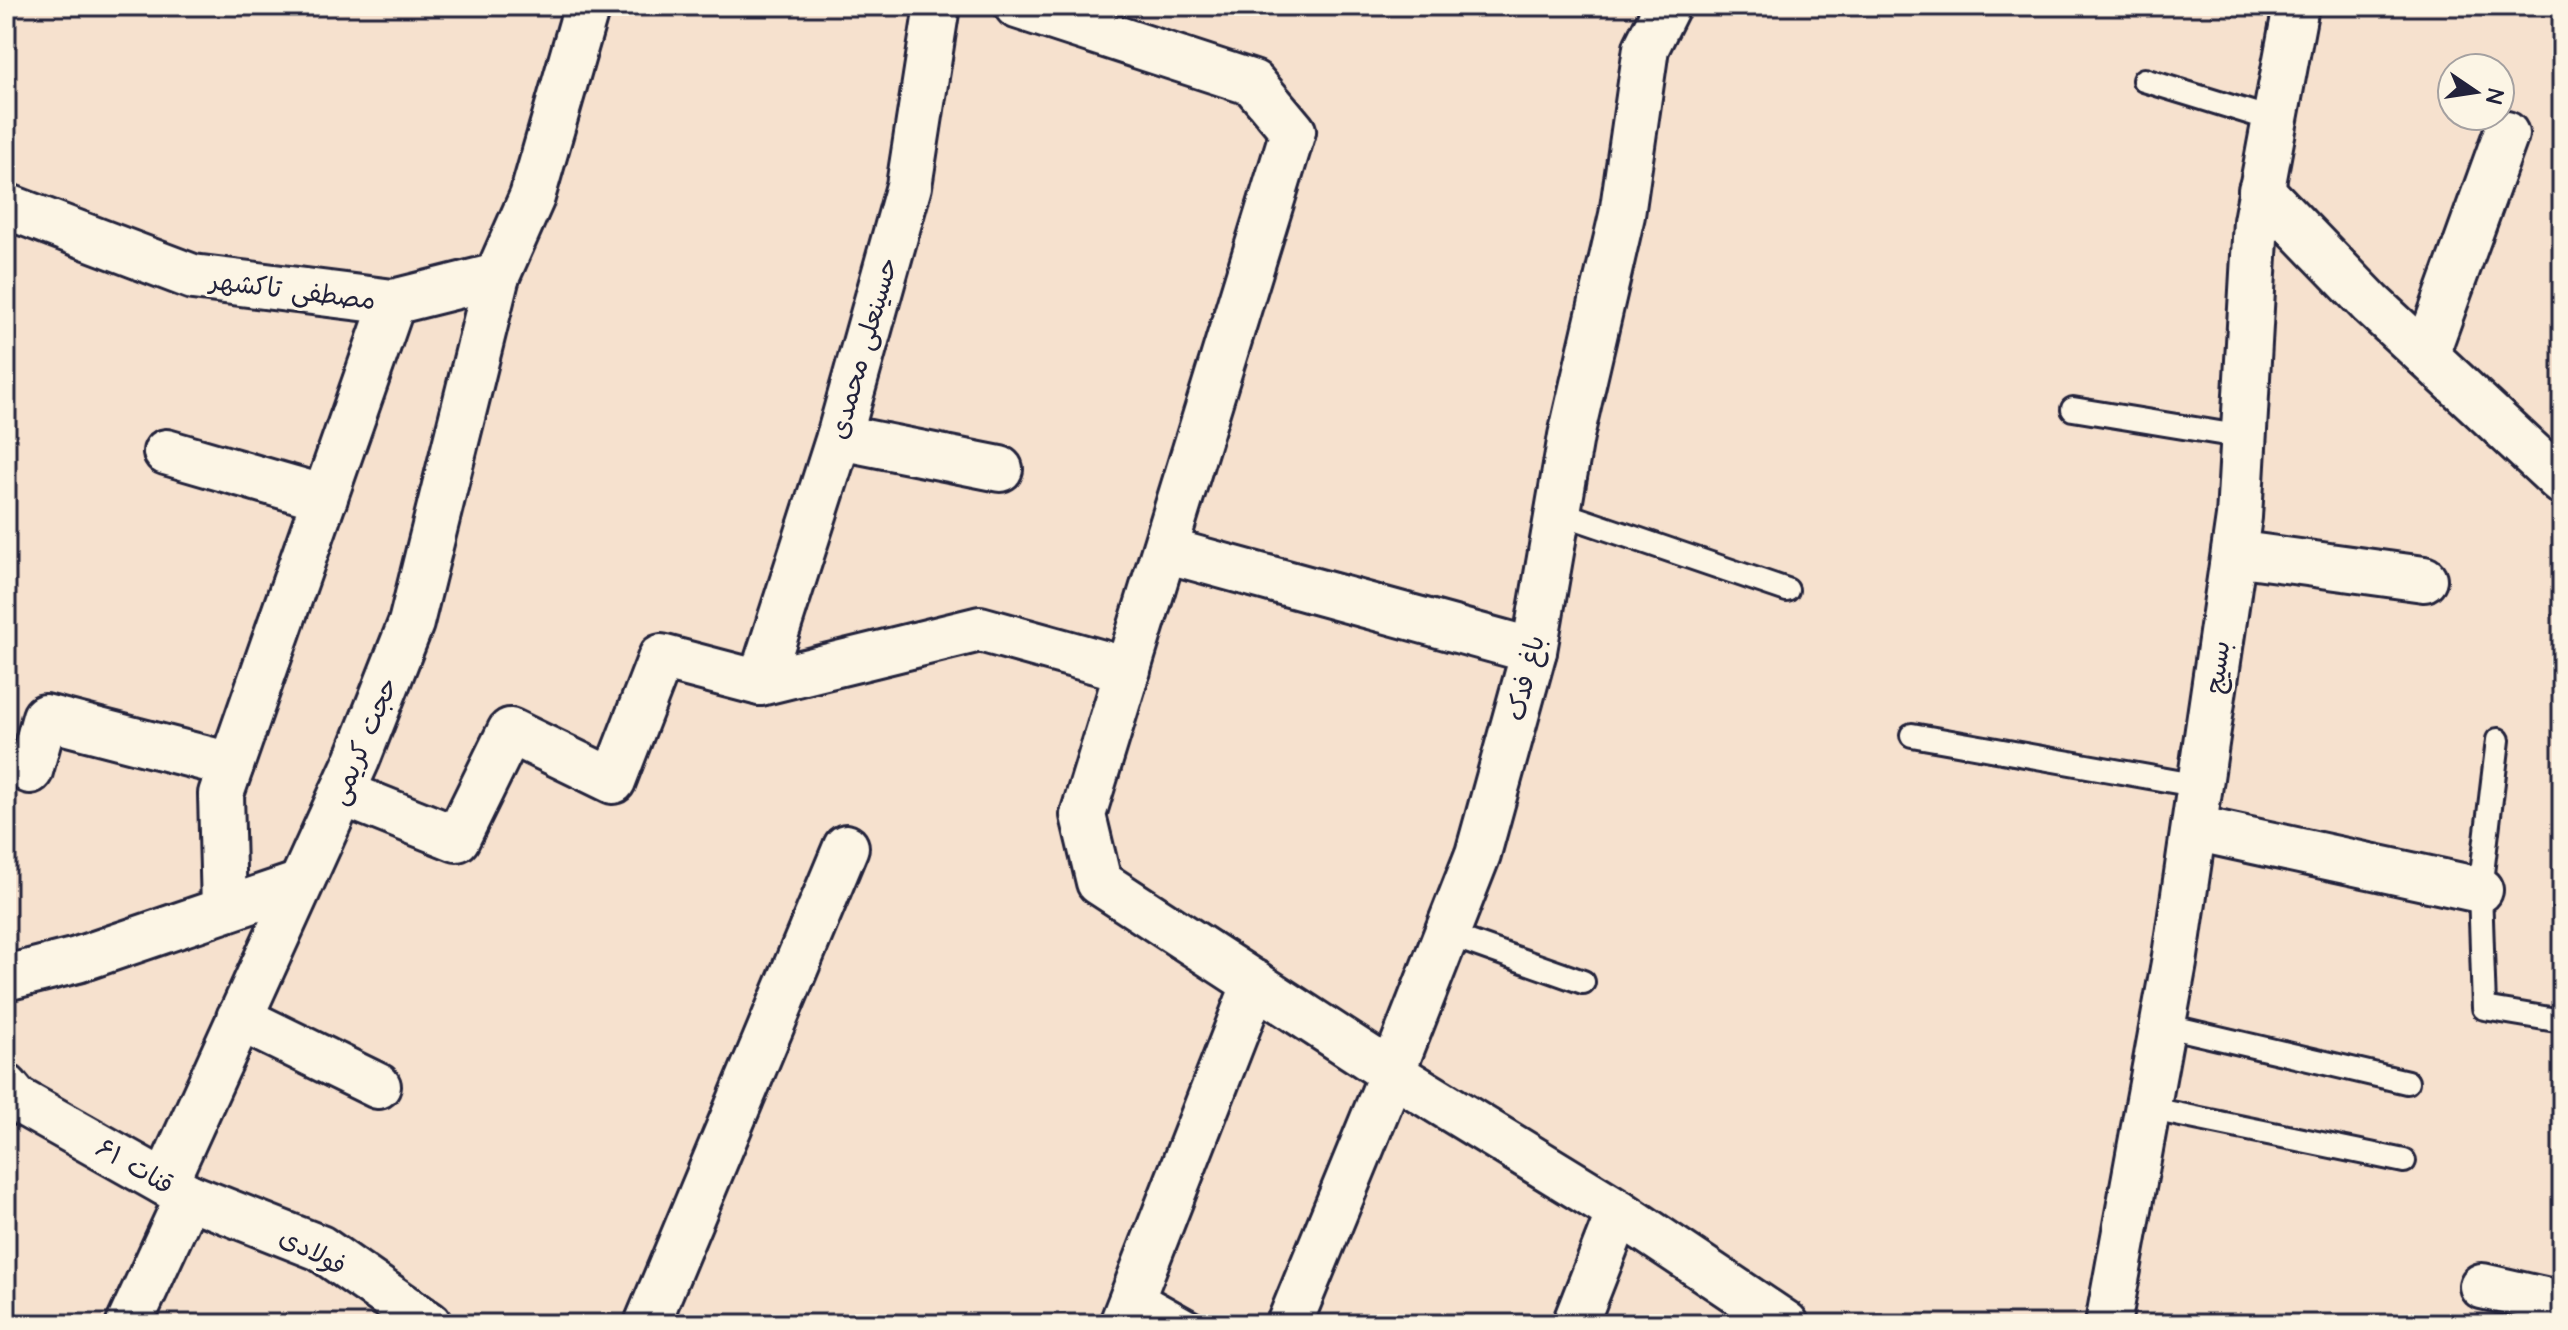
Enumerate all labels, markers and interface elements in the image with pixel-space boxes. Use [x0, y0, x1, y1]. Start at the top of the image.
north arrow [2436, 52, 2516, 132]
text: N [2477, 86, 2511, 107]
street label: حسینعلی محمدی [821, 253, 907, 443]
street label: مصطفی تاکشهر [206, 263, 378, 319]
street label: باغ فدک [1498, 632, 1554, 725]
street label: بسیج [2196, 638, 2239, 696]
street label: حجت کریمی [321, 672, 407, 811]
street label: قنات ۶۱ [89, 1130, 180, 1203]
street label: فولادی [273, 1219, 352, 1284]

